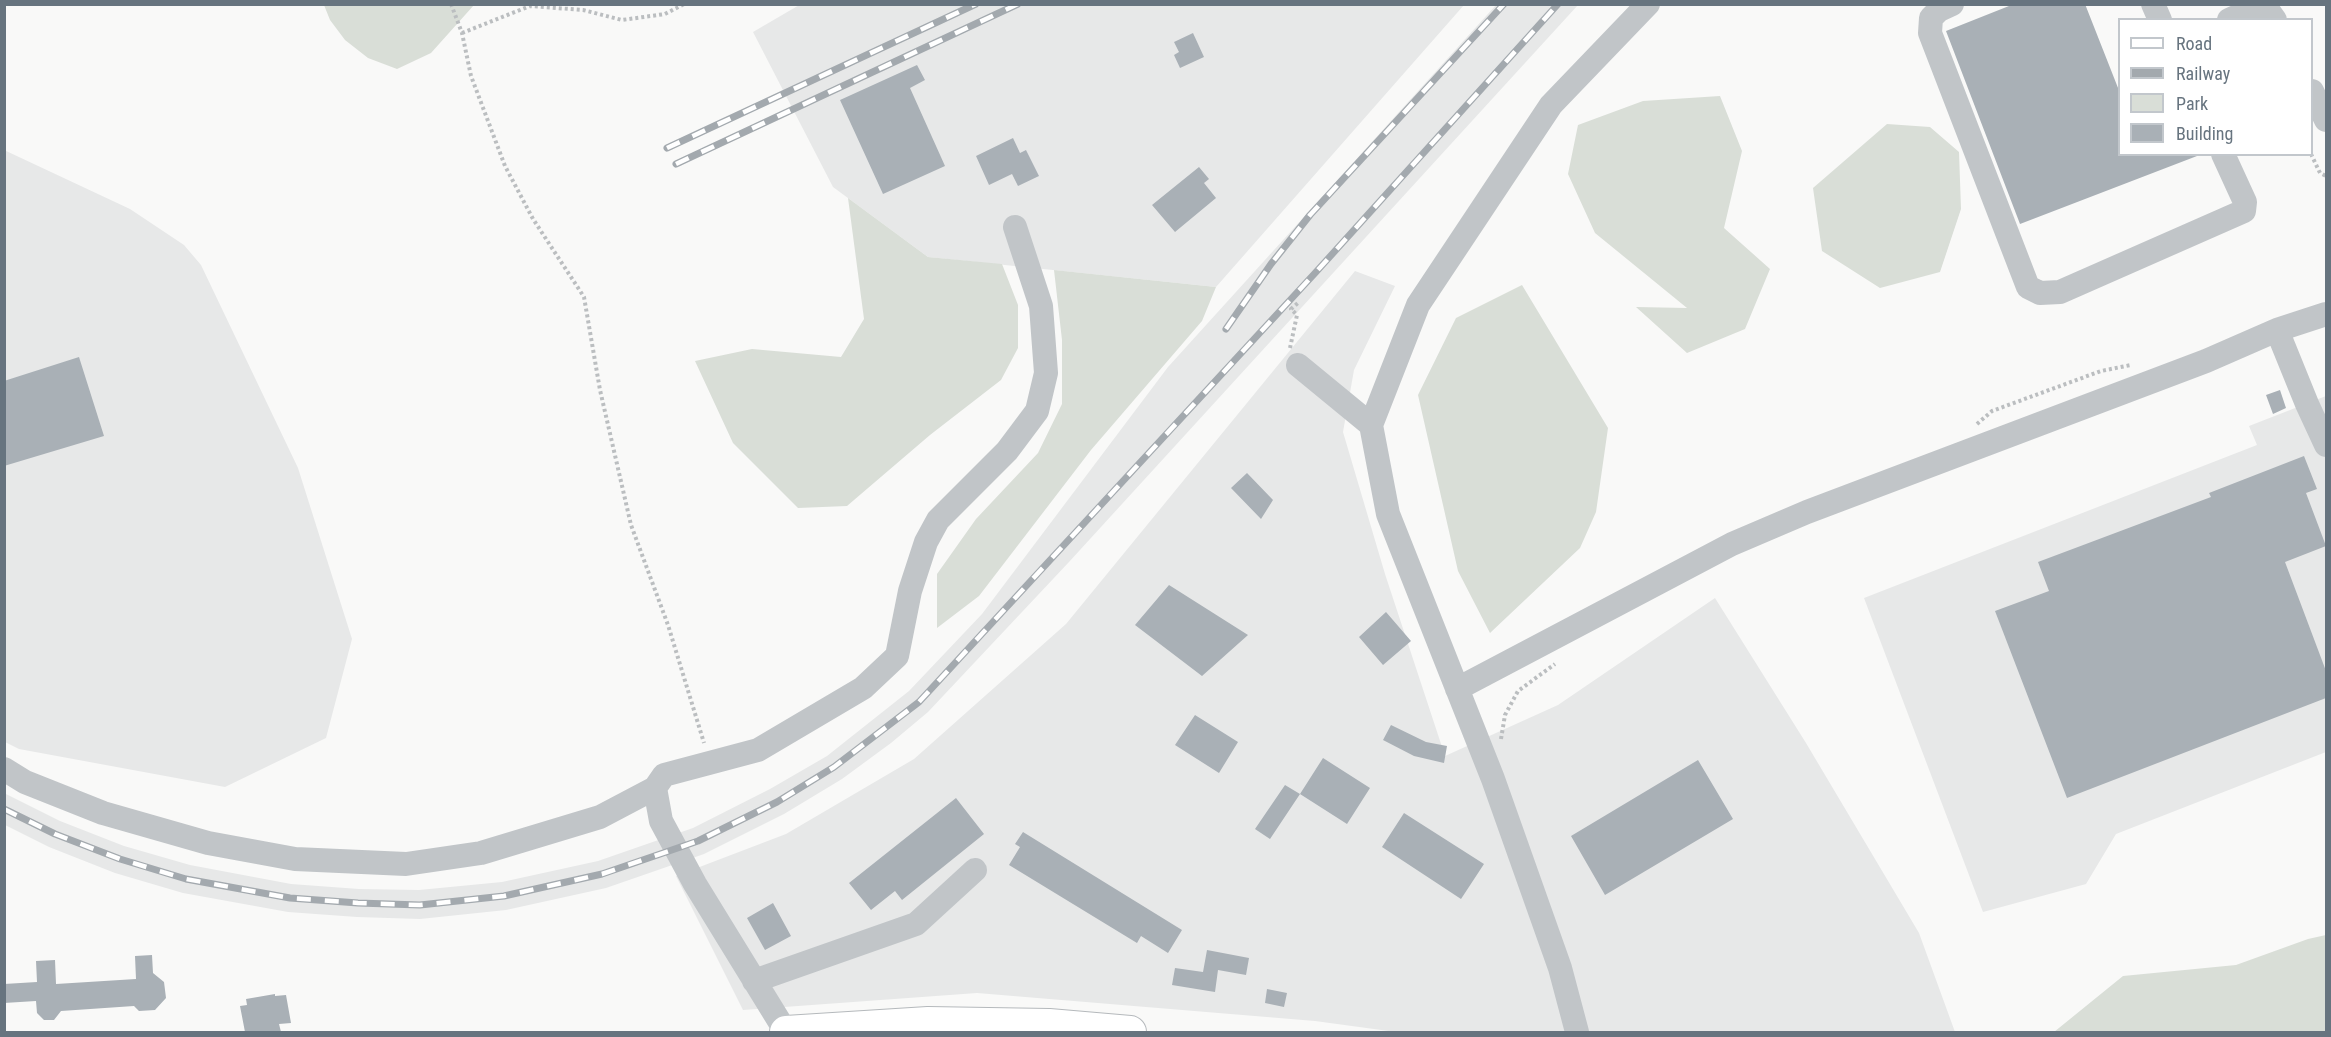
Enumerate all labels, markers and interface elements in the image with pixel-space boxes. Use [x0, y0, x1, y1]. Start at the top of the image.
legend [2118, 18, 2313, 156]
text: Road [2176, 33, 2212, 54]
text: Railway [2176, 63, 2230, 84]
text: Park [2176, 93, 2208, 114]
text: Building [2176, 123, 2233, 144]

